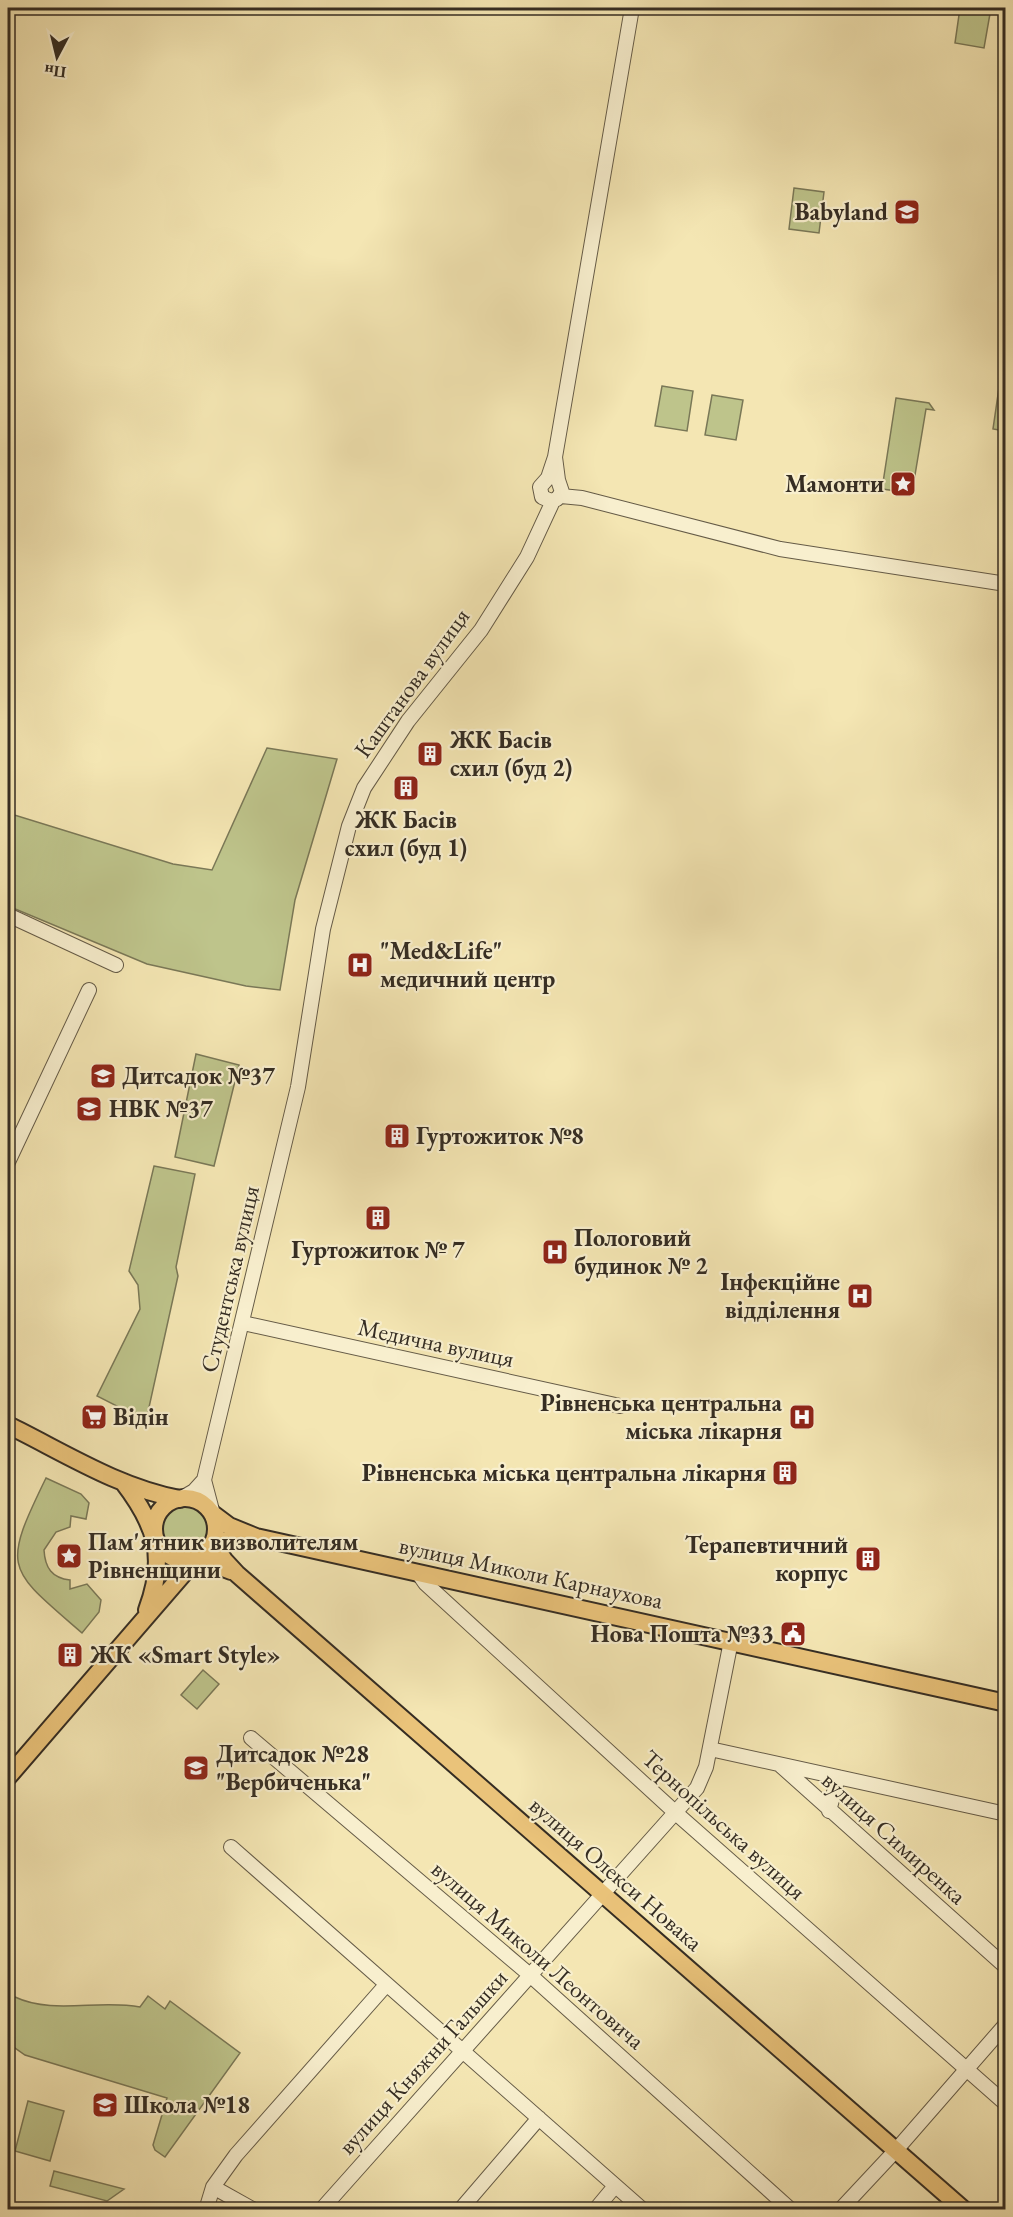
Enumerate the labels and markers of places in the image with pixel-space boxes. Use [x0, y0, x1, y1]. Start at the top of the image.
place label: Babyland [795, 196, 889, 228]
school or university icon: Babyland [892, 197, 922, 227]
place label: Мамонти [785, 468, 884, 499]
place icon: Мамонти [888, 469, 918, 499]
place label: ЖК Басів схил (буд 2) [449, 724, 572, 784]
building icon: ЖК Басів схил (буд 2) [415, 739, 445, 769]
building icon: ЖК Басів схил (буд 1) [391, 773, 421, 803]
place label: ЖК Басів схил (буд 1) [345, 804, 467, 864]
place label: "Med&Life" медичний центр [380, 935, 555, 994]
hospital icon: "Med&Life" медичний центр [345, 950, 375, 980]
place label: Дитсадок №37 [122, 1060, 275, 1091]
school or university icon: Дитсадок №37 [88, 1061, 118, 1091]
place label: НВК №37 [109, 1093, 213, 1124]
school or university icon: НВК №37 [74, 1094, 104, 1124]
place label: Гуртожиток №8 [416, 1120, 584, 1152]
building icon: Гуртожиток №8 [382, 1121, 412, 1151]
building icon: Гуртожиток № 7 [363, 1203, 393, 1233]
place label: Пологовий будинок № 2 [574, 1222, 708, 1282]
place label: Гуртожиток № 7 [291, 1234, 465, 1266]
hospital icon: Пологовий будинок № 2 [540, 1237, 570, 1267]
place label: Інфекційне відділення [721, 1266, 840, 1325]
hospital icon: Інфекційне відділення [845, 1281, 875, 1311]
place label: Рівненська центральна міська лікарня [540, 1387, 782, 1446]
place label: Відін [113, 1401, 169, 1432]
supermarket icon: Відін [79, 1402, 109, 1432]
hospital icon: Рівненська центральна міська лікарня [787, 1402, 817, 1432]
place label: Рівненська міська центральна лікарня [362, 1457, 766, 1488]
building icon: Рівненська міська центральна лікарня [770, 1458, 800, 1488]
place label: Пам'ятник визволителям Рівненщини [88, 1526, 359, 1585]
place label: Терапевтичний корпус [685, 1529, 848, 1589]
place icon: Пам'ятник визволителям Рівненщини [54, 1541, 84, 1571]
building icon: Терапевтичний корпус [853, 1544, 883, 1574]
place label: Нова Пошта №33 [590, 1618, 774, 1649]
public building icon: Нова Пошта №33 [778, 1619, 808, 1649]
place label: ЖК «Smart Style» [89, 1639, 280, 1671]
building icon: ЖК «Smart Style» [55, 1640, 85, 1670]
place label: Дитсадок №28 "Вербиченька" [216, 1738, 371, 1797]
school or university icon: Дитсадок №28 "Вербиченька" [181, 1753, 211, 1783]
place label: Школа №18 [124, 2089, 250, 2120]
school or university icon: Школа №18 [90, 2090, 120, 2120]

